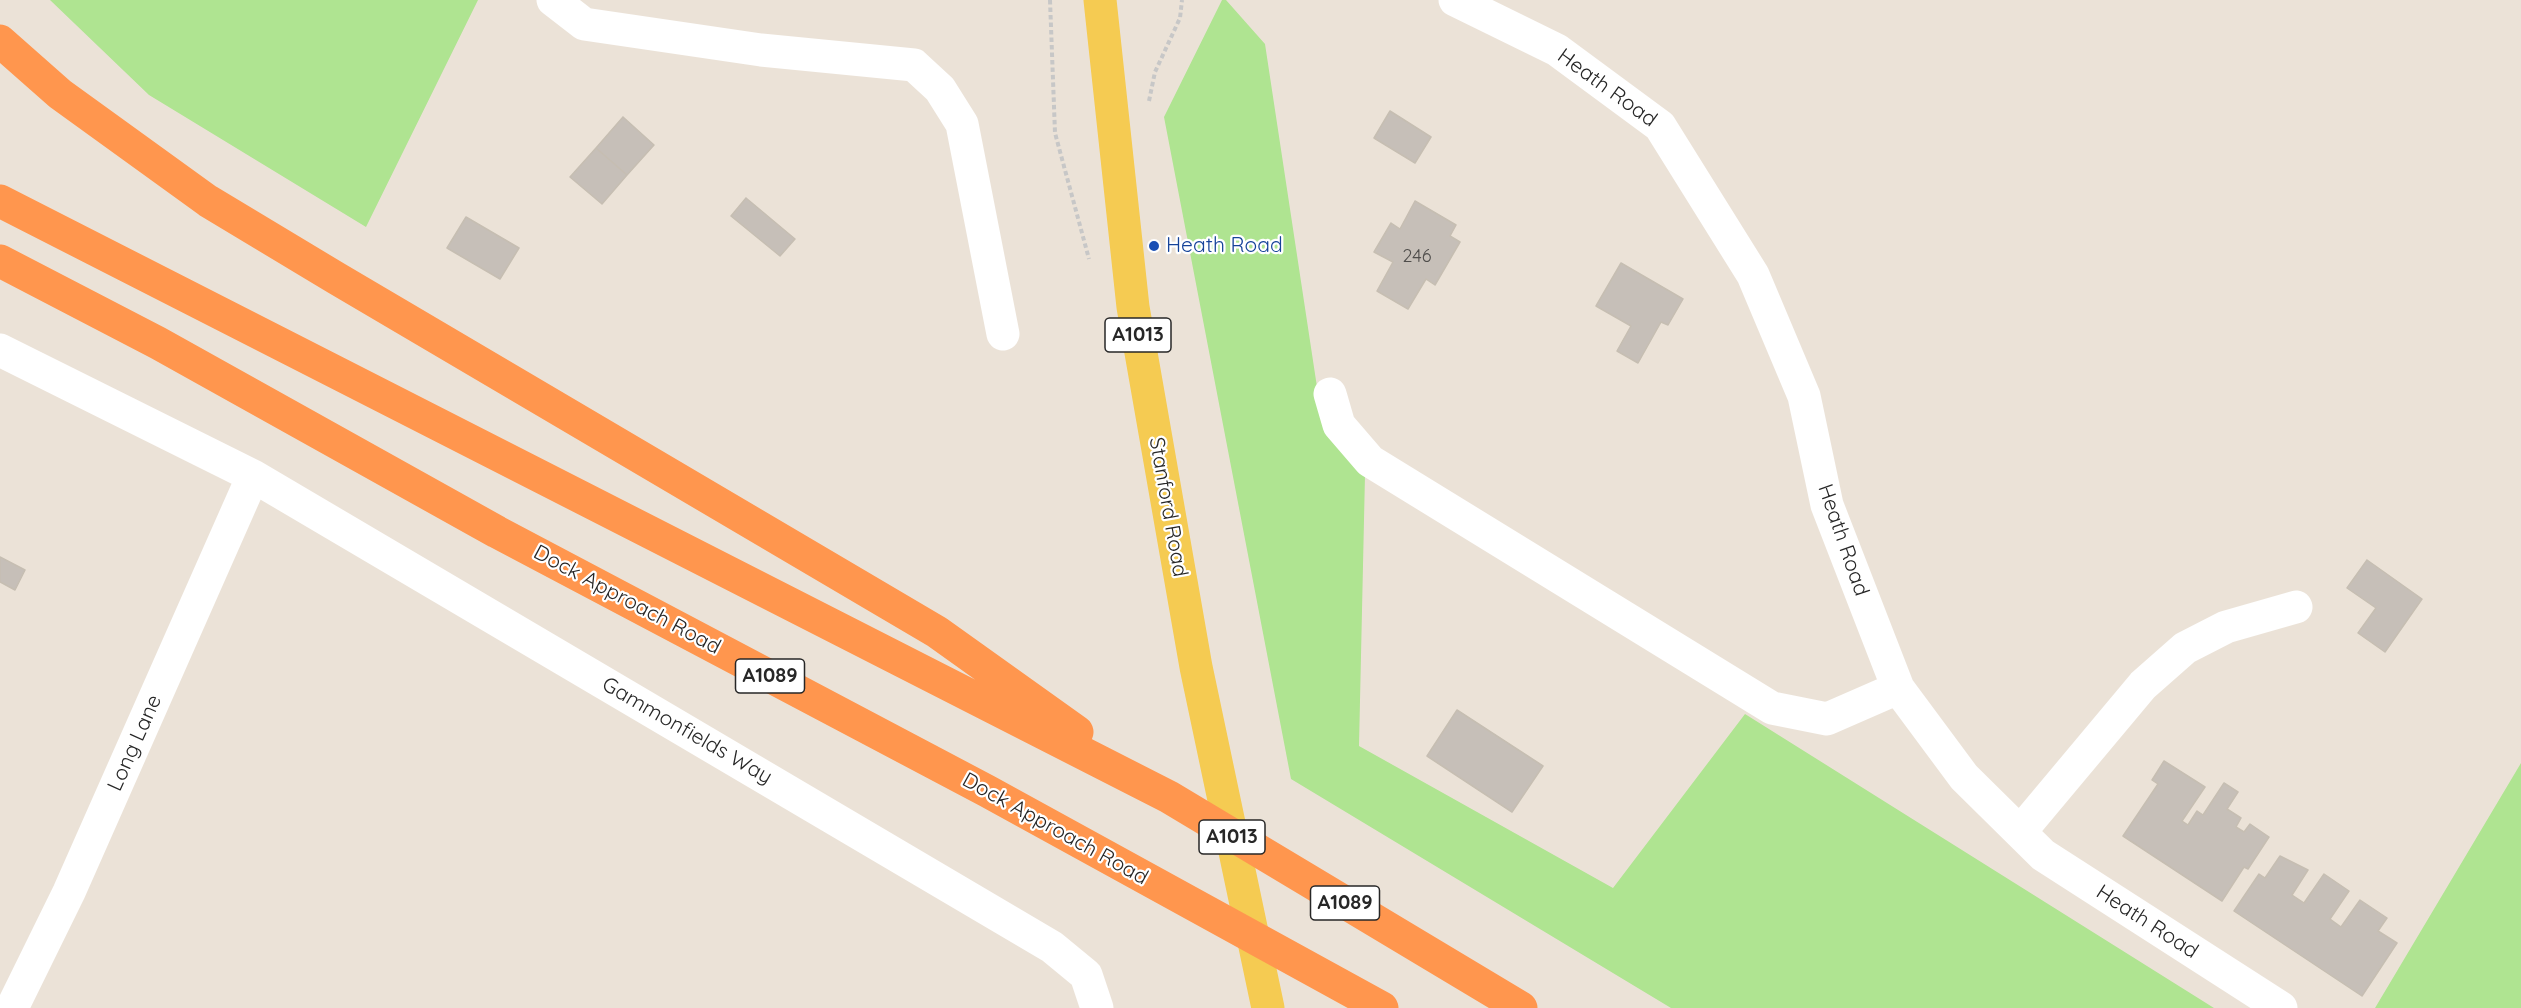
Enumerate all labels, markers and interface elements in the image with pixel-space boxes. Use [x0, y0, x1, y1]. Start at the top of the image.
street label: Heath Road [1552, 44, 1662, 132]
place label: Heath Road [1166, 233, 1283, 259]
marker: Heath Road [1147, 239, 1161, 253]
house number: 246 [1403, 246, 1431, 268]
road number: A1013 [1105, 318, 1171, 352]
street label: Stanford Road [1143, 435, 1193, 579]
street label: Heath Road [1812, 481, 1874, 599]
street label: Dock Approach Road [529, 540, 725, 660]
road number: A1089 [736, 659, 804, 693]
street label: Gammonfields Way [597, 672, 777, 790]
street label: Long Lane [103, 691, 167, 795]
street label: Dock Approach Road [958, 767, 1152, 891]
road number: A1013 [1199, 820, 1265, 854]
street label: Heath Road [2091, 880, 2203, 964]
road number: A1089 [1310, 886, 1380, 920]

